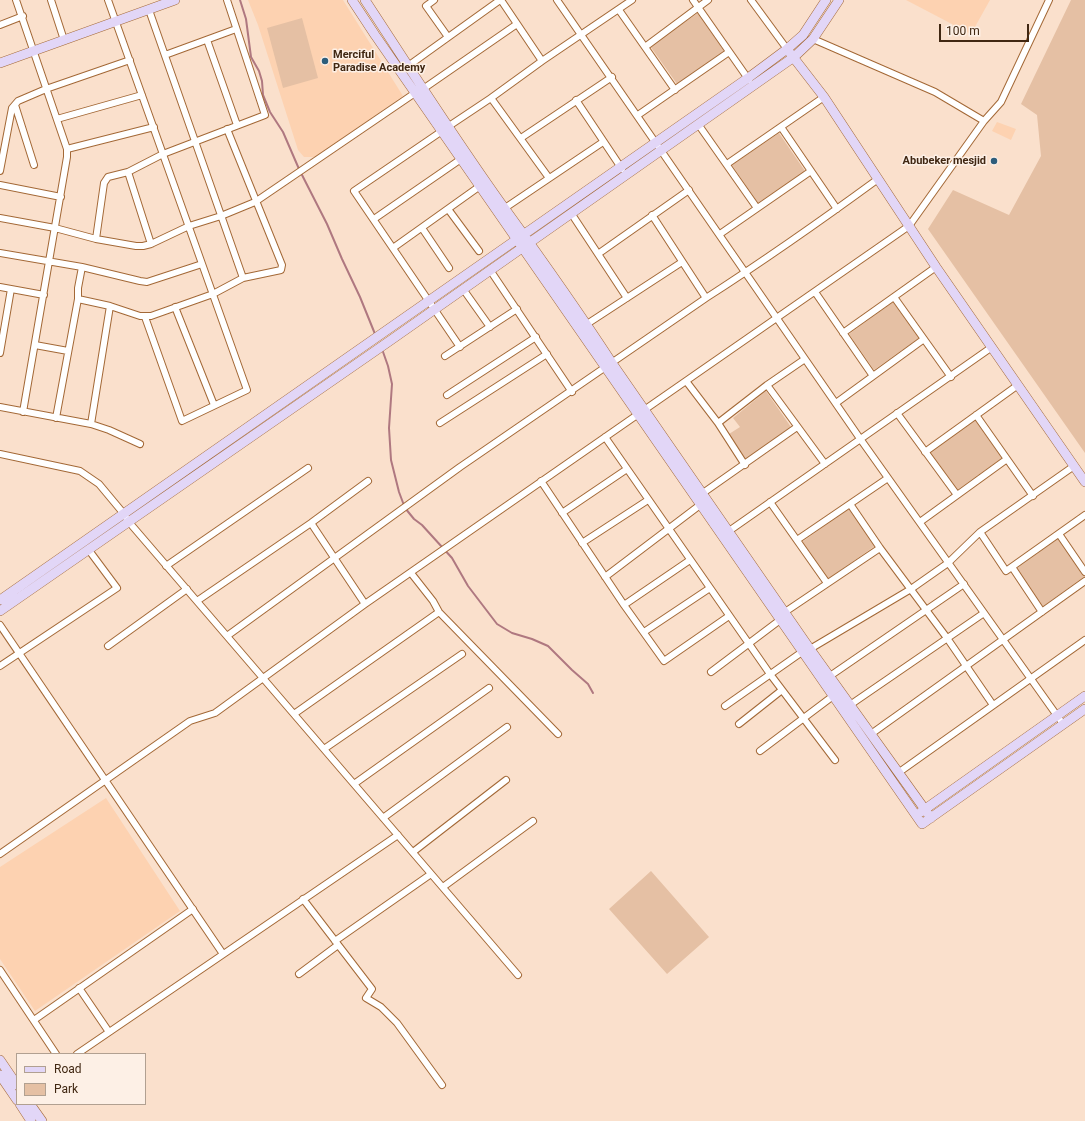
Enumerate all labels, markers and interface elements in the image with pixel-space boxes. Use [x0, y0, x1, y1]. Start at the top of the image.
scale bar [941, 16, 1031, 42]
text: 100 m [946, 24, 980, 38]
place label: Merciful Paradise Academy [333, 48, 425, 74]
marker: Merciful Paradise Academy [320, 56, 330, 66]
place label: Abubeker mesjid [903, 154, 986, 168]
marker: Abubeker mesjid [989, 156, 999, 166]
legend [16, 1053, 146, 1105]
text: Road [54, 1062, 82, 1076]
text: Park [54, 1082, 78, 1096]

